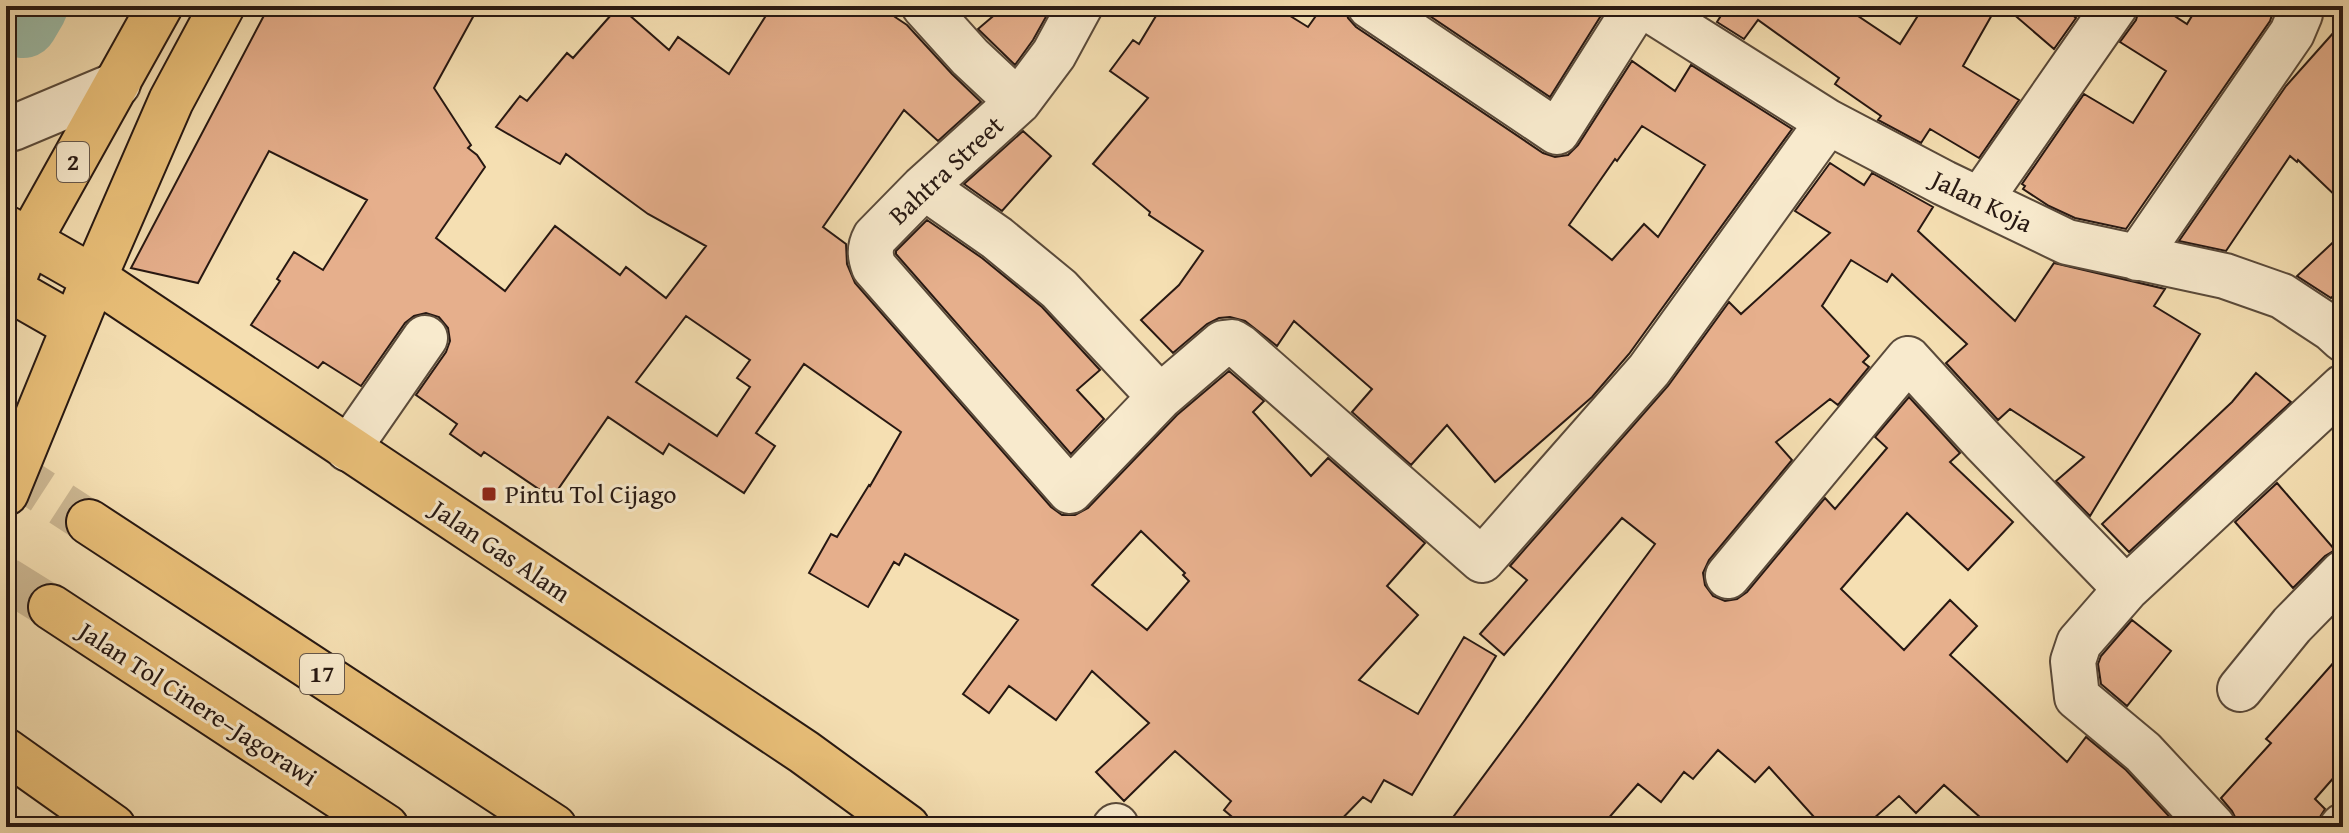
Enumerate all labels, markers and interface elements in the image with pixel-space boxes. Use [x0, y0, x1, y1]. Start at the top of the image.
street label: Bahtra Street [879, 106, 1012, 233]
road number: 2 [57, 142, 89, 182]
street label: Jalan Koja [1922, 158, 2040, 242]
place label: Pintu Tol Cijago [505, 474, 677, 513]
marker: Pintu Tol Cijago [480, 485, 498, 503]
street label: Jalan Gas Alam [421, 488, 579, 612]
street label: Jalan Tol Cinere–Jagorawi [69, 610, 326, 796]
road number: 17 [300, 654, 344, 694]

